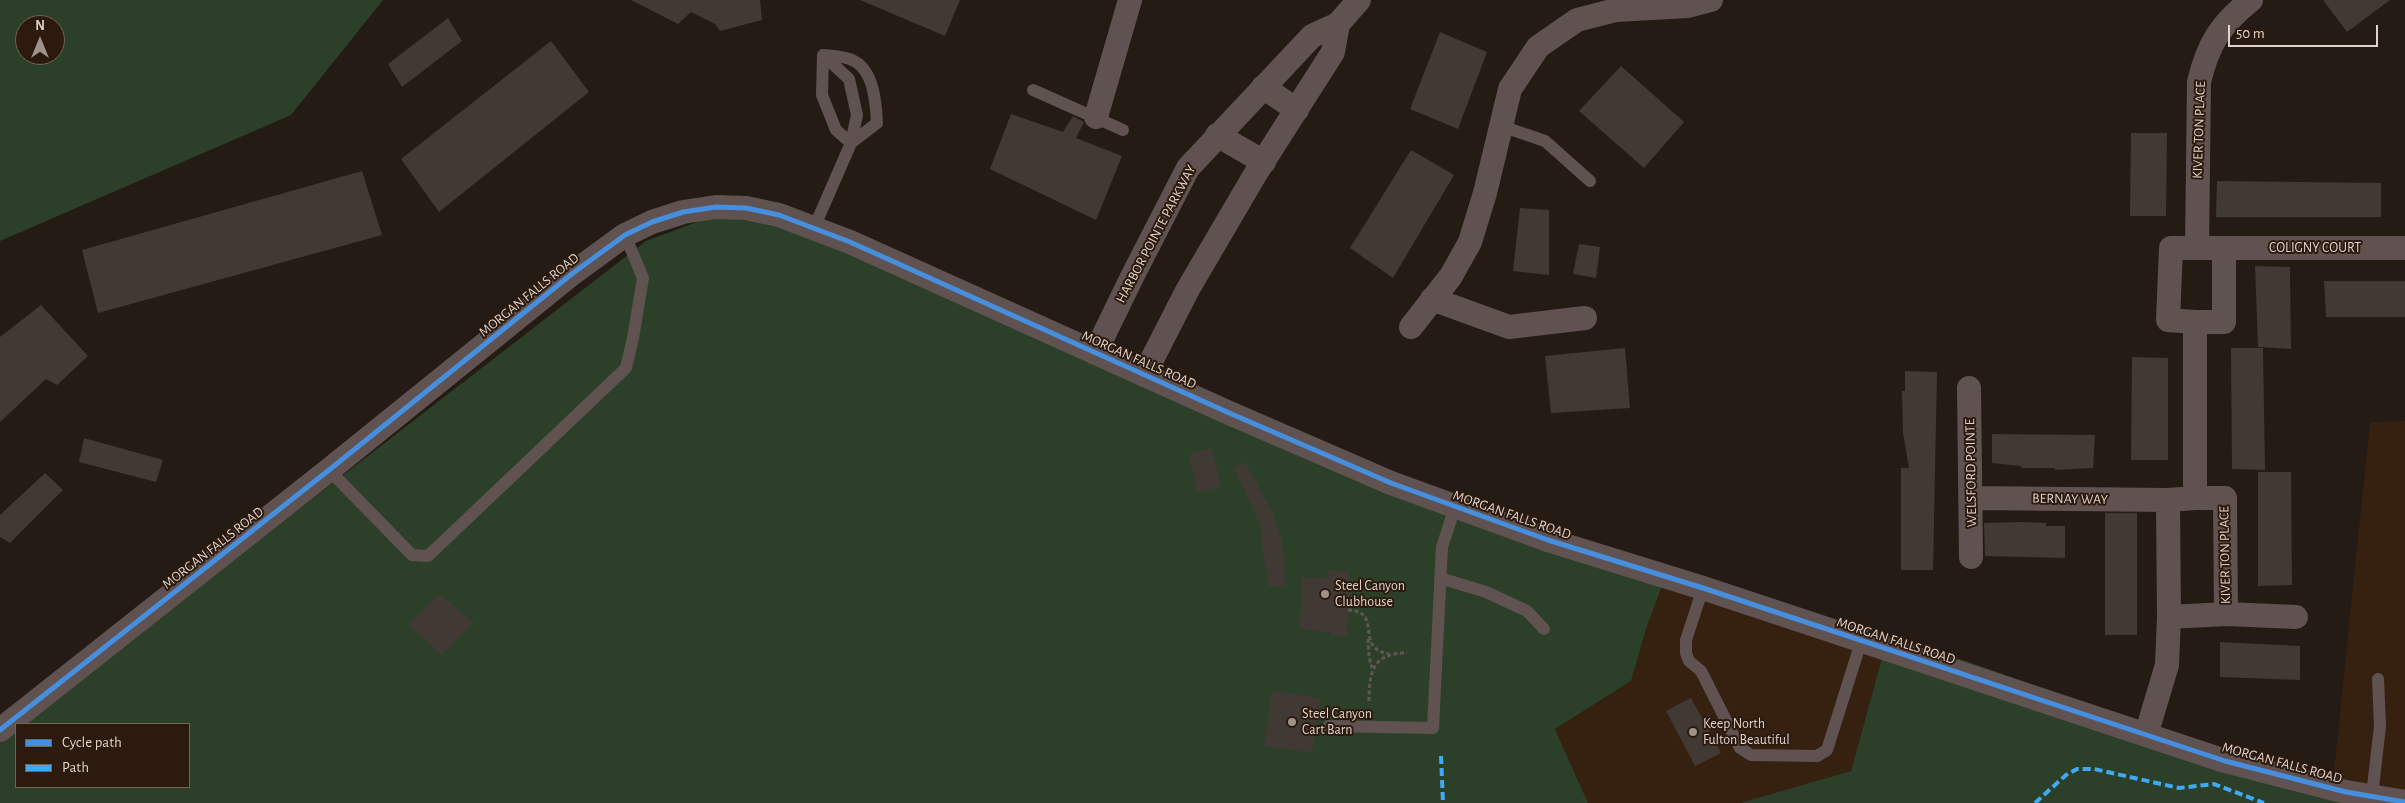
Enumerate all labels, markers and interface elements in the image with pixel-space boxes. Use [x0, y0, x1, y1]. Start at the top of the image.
north arrow [15, 15, 65, 65]
scale bar [2230, 15, 2380, 47]
text: N [35, 19, 45, 33]
text: 50 m [2236, 26, 2265, 41]
street label: KIVER TON PLACE [2189, 81, 2209, 179]
street label: HARBOR POINTE PARKWAY [1112, 162, 1200, 306]
street label: COLIGNY COURT [2269, 240, 2361, 256]
street label: MORGAN FALLS ROAD [476, 250, 582, 340]
street label: MORGAN FALLS ROAD [1079, 327, 1199, 393]
street label: WELSFORD POINTE [1962, 419, 1980, 527]
street label: MORGAN FALLS ROAD [1451, 487, 1573, 543]
street label: BERNAY WAY [2032, 490, 2108, 508]
street label: MORGAN FALLS ROAD [159, 503, 267, 593]
street label: KIVER TON PLACE [2216, 506, 2234, 604]
place label: Steel Canyon Clubhouse [1335, 578, 1405, 610]
marker: Steel Canyon Clubhouse [1319, 588, 1331, 600]
street label: MORGAN FALLS ROAD [1835, 614, 1957, 668]
place label: Steel Canyon Cart Barn [1302, 706, 1372, 739]
marker: Steel Canyon Cart Barn [1286, 716, 1298, 728]
place label: Keep North Fulton Beautiful [1703, 716, 1790, 749]
legend [15, 723, 190, 788]
marker: Keep North Fulton Beautiful [1687, 726, 1699, 738]
text: Cycle path [62, 735, 122, 750]
street label: MORGAN FALLS ROAD [2220, 739, 2344, 787]
text: Path [62, 760, 89, 775]

